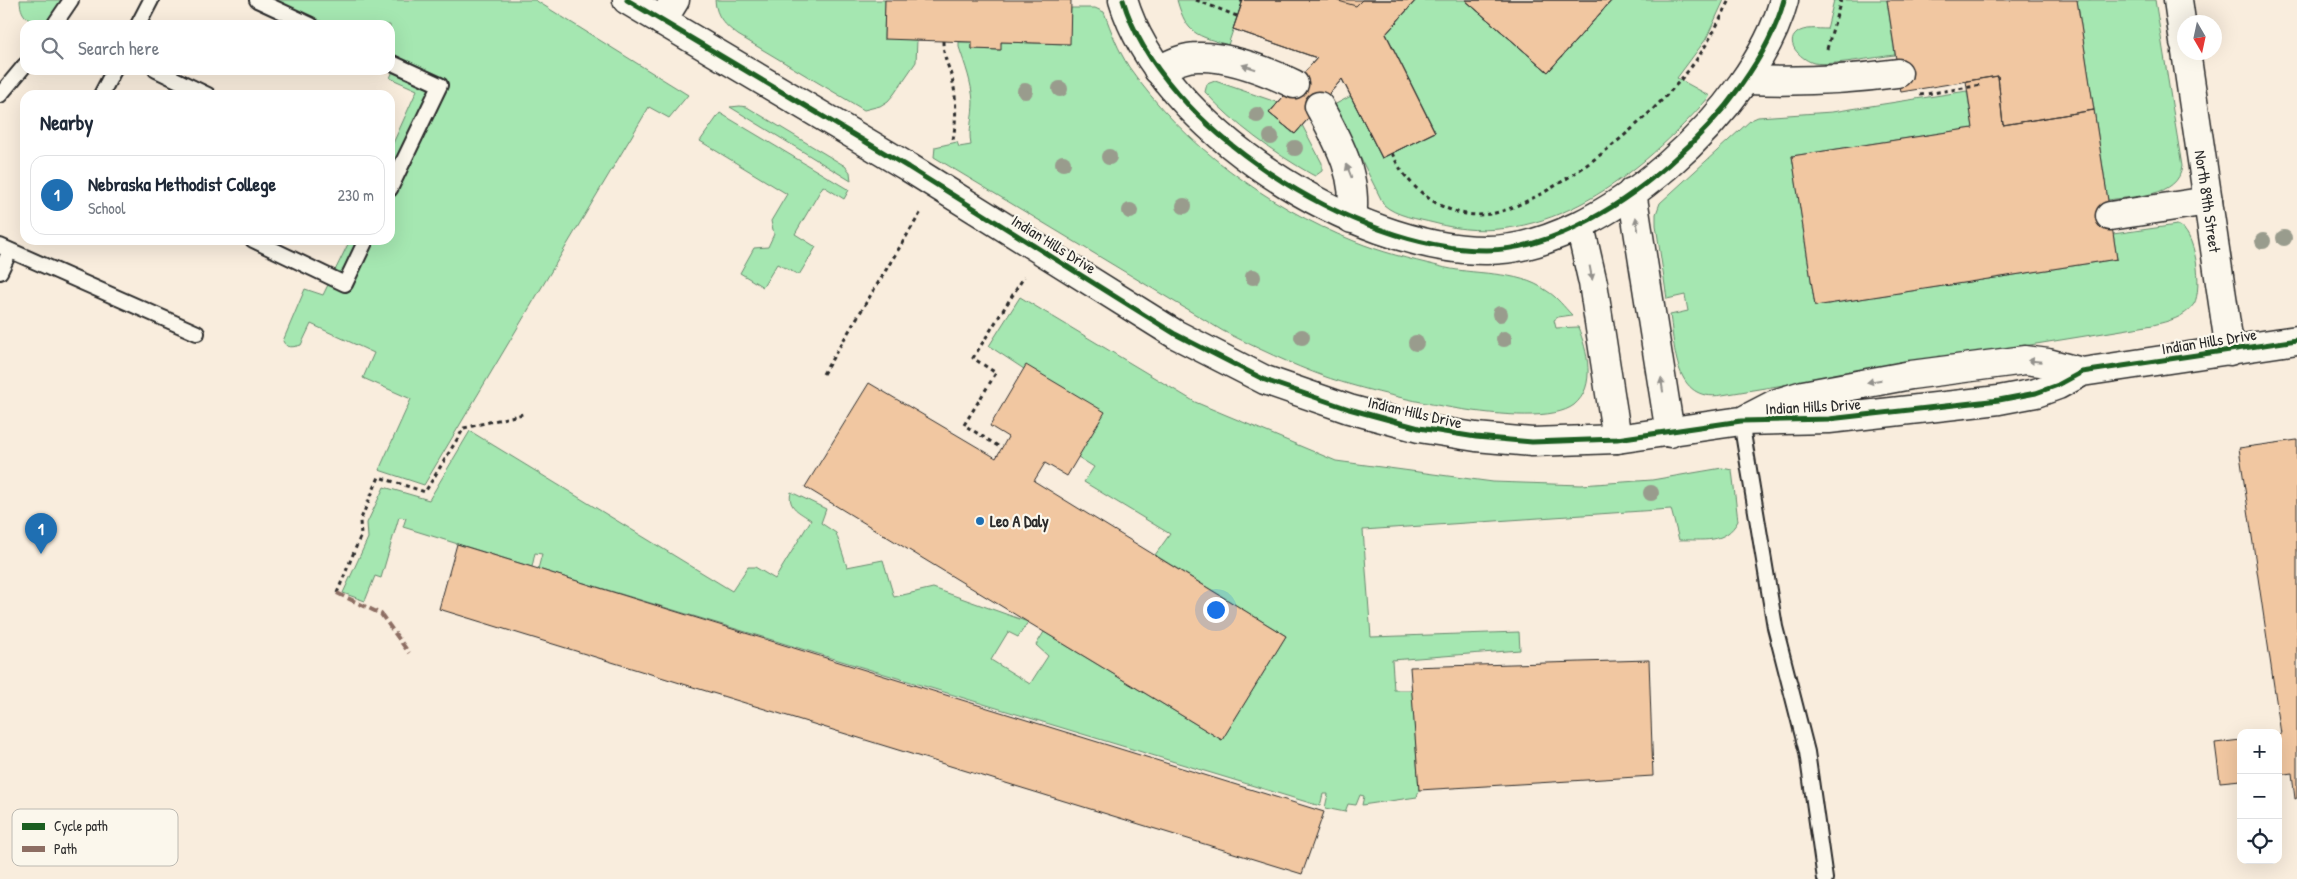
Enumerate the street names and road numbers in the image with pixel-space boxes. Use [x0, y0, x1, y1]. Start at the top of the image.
street label: North 89th Street [2190, 149, 2226, 254]
street label: Indian Hills Drive [1007, 209, 1101, 279]
street label: Indian Hills Drive [2160, 323, 2259, 359]
street label: Indian Hills Drive [1366, 390, 1465, 434]
street label: Indian Hills Drive [1765, 392, 1862, 419]

